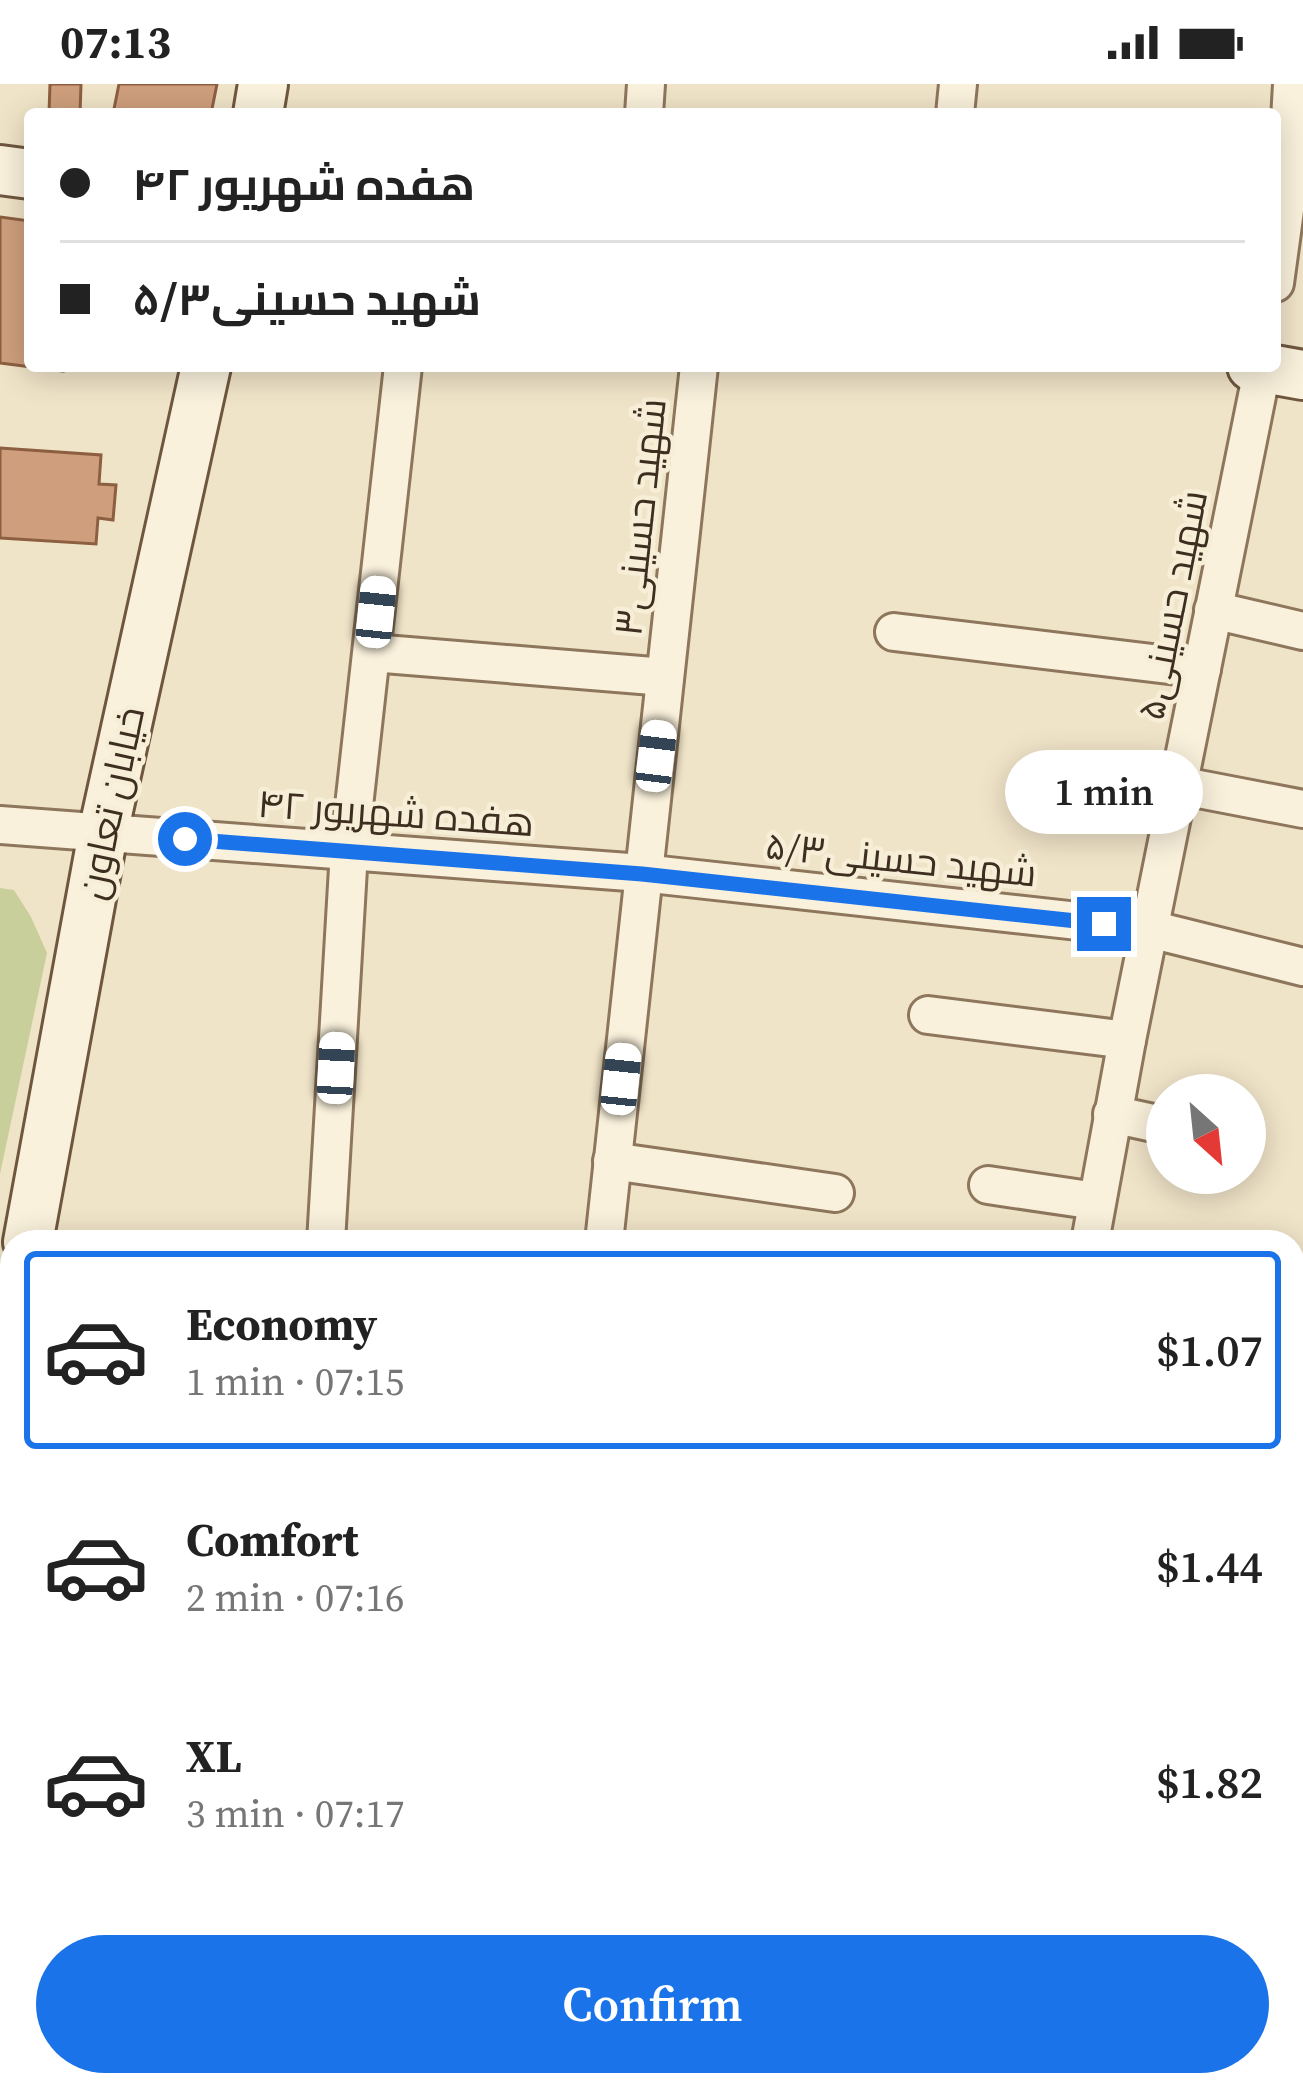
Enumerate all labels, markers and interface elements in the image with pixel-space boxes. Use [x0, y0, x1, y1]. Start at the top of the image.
text: 07:13 [60, 11, 171, 73]
text: هفده شهریور ۴۲ [132, 153, 475, 215]
text: شهید حسینی۵/۳ [132, 268, 481, 330]
street label: شهید حسینی۳ [601, 396, 679, 638]
street label: شهید حسینی۵ [1124, 485, 1220, 725]
car [354, 574, 398, 650]
street label: خیابان تعاون [65, 702, 157, 904]
car [634, 718, 678, 794]
callout: 1 min [1005, 750, 1203, 834]
text: 1 min [1054, 765, 1154, 818]
street label: هفده شهریور ۴۲ [256, 777, 536, 849]
route start [158, 812, 212, 866]
street label: شهید حسینی۵/۳ [763, 818, 1039, 900]
route end [1077, 897, 1131, 951]
car [316, 1031, 356, 1105]
car [599, 1041, 643, 1117]
north arrow [1146, 1074, 1266, 1194]
map controls [1146, 1074, 1266, 1194]
text: Economy [186, 1293, 377, 1355]
icon: car [42, 1296, 150, 1404]
text: $1.07 [1156, 1319, 1263, 1381]
text: 1 min · 07:15 [186, 1355, 405, 1408]
text: Comfort [186, 1509, 359, 1571]
icon: car [42, 1512, 150, 1620]
text: $1.44 [1156, 1535, 1263, 1597]
text: 2 min · 07:16 [186, 1571, 405, 1624]
text: XL [186, 1725, 242, 1787]
icon: car [42, 1728, 150, 1836]
text: $1.82 [1156, 1751, 1263, 1813]
text: 3 min · 07:17 [186, 1787, 405, 1840]
button: Confirm [36, 1935, 1269, 2073]

